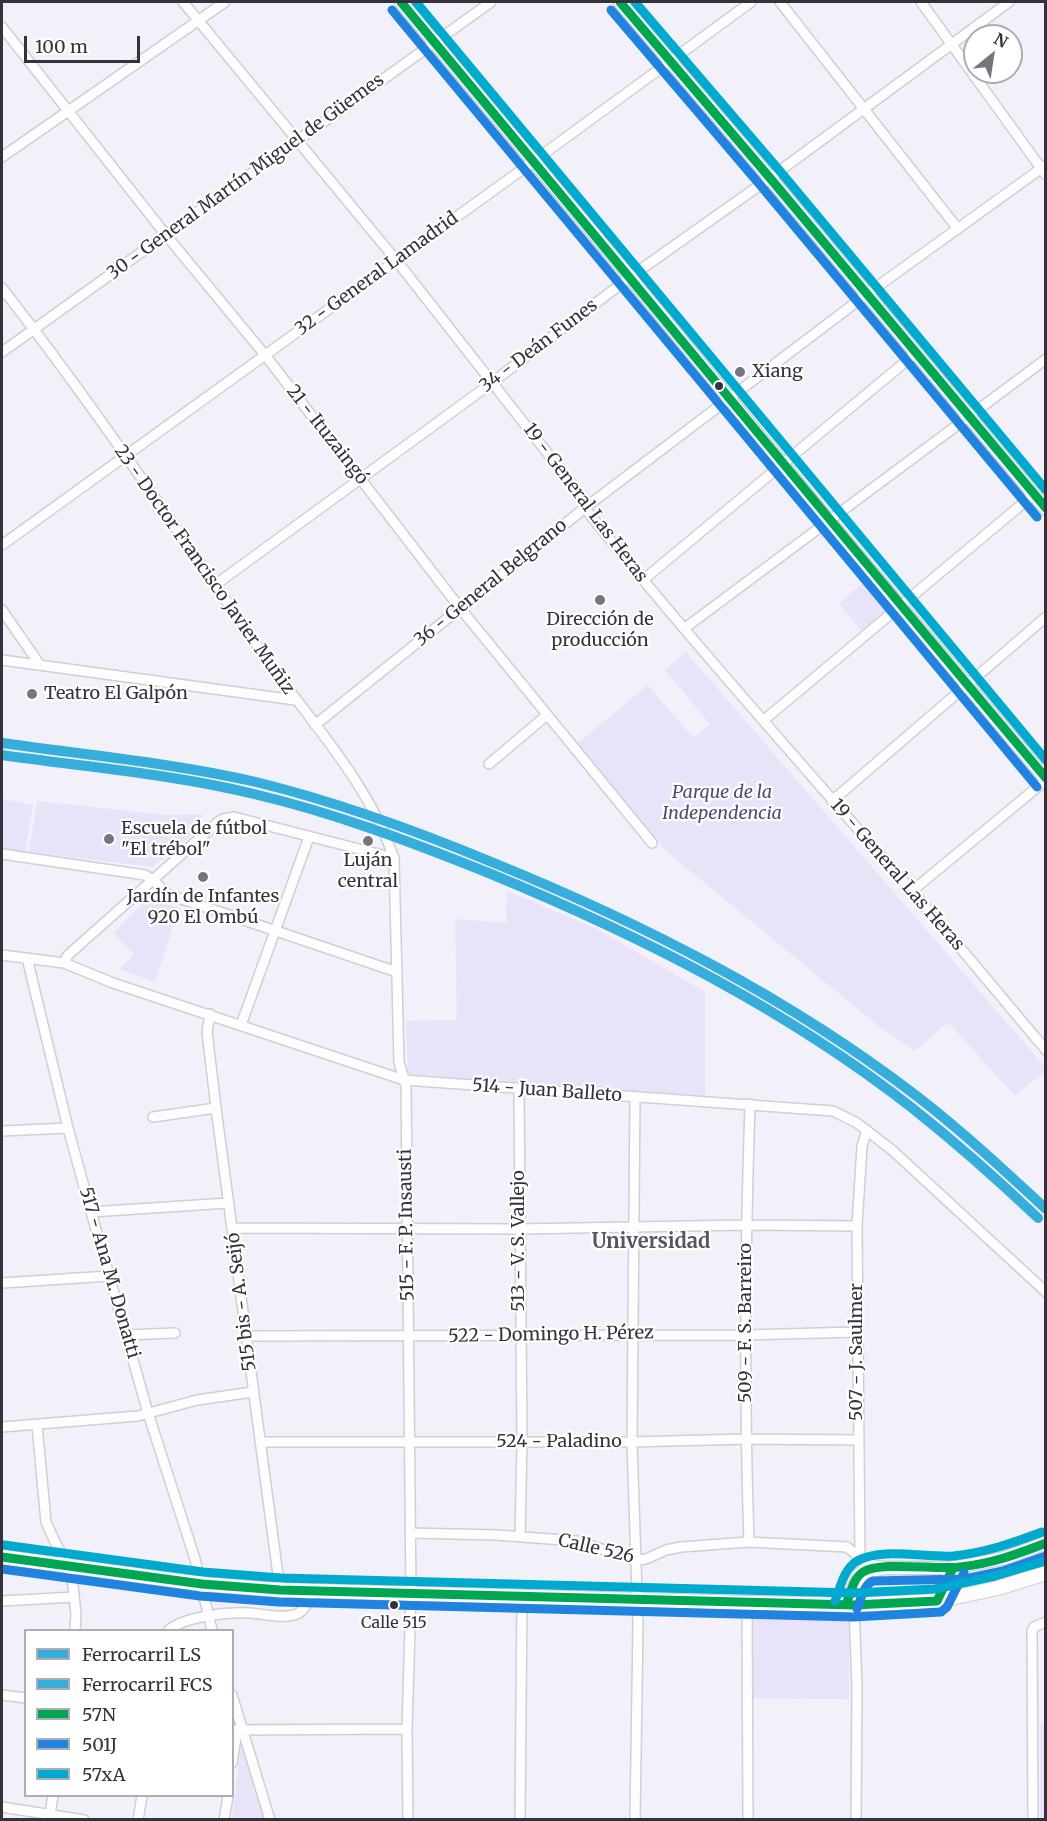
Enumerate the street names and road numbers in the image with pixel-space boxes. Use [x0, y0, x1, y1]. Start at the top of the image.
street label: 30 - General Martín Miguel de Güemes [104, 69, 388, 285]
street label: 32 - General Lamadrid [291, 208, 463, 340]
street label: 34 - Deán Funes [476, 295, 602, 397]
street label: 21 - Ituzaingó [281, 381, 373, 489]
street label: 19 - General Las Heras [518, 419, 652, 587]
street label: 23 - Doctor Francisco Javier Muñiz [109, 441, 299, 699]
street label: 36 - General Belgrano [410, 515, 572, 651]
street label: 19 - General Las Heras [825, 795, 969, 955]
street label: 514 - Juan Balleto [471, 1075, 623, 1107]
street label: 515 - F. P. Insausti [395, 1149, 419, 1301]
street label: 513 - V. S. Vallejo [508, 1170, 530, 1312]
street label: 517 - Ana M. Donatti [74, 1185, 144, 1361]
street label: 515 bis - A. Seijó [223, 1231, 261, 1373]
street label: 509 - F. S. Barreiro [735, 1243, 757, 1403]
street label: 507 - J. Saulmer [846, 1283, 868, 1421]
street label: 522 - Domingo H. Pérez [448, 1322, 654, 1348]
street label: 524 - Paladino [496, 1431, 622, 1453]
street label: Calle 526 [556, 1530, 636, 1568]

